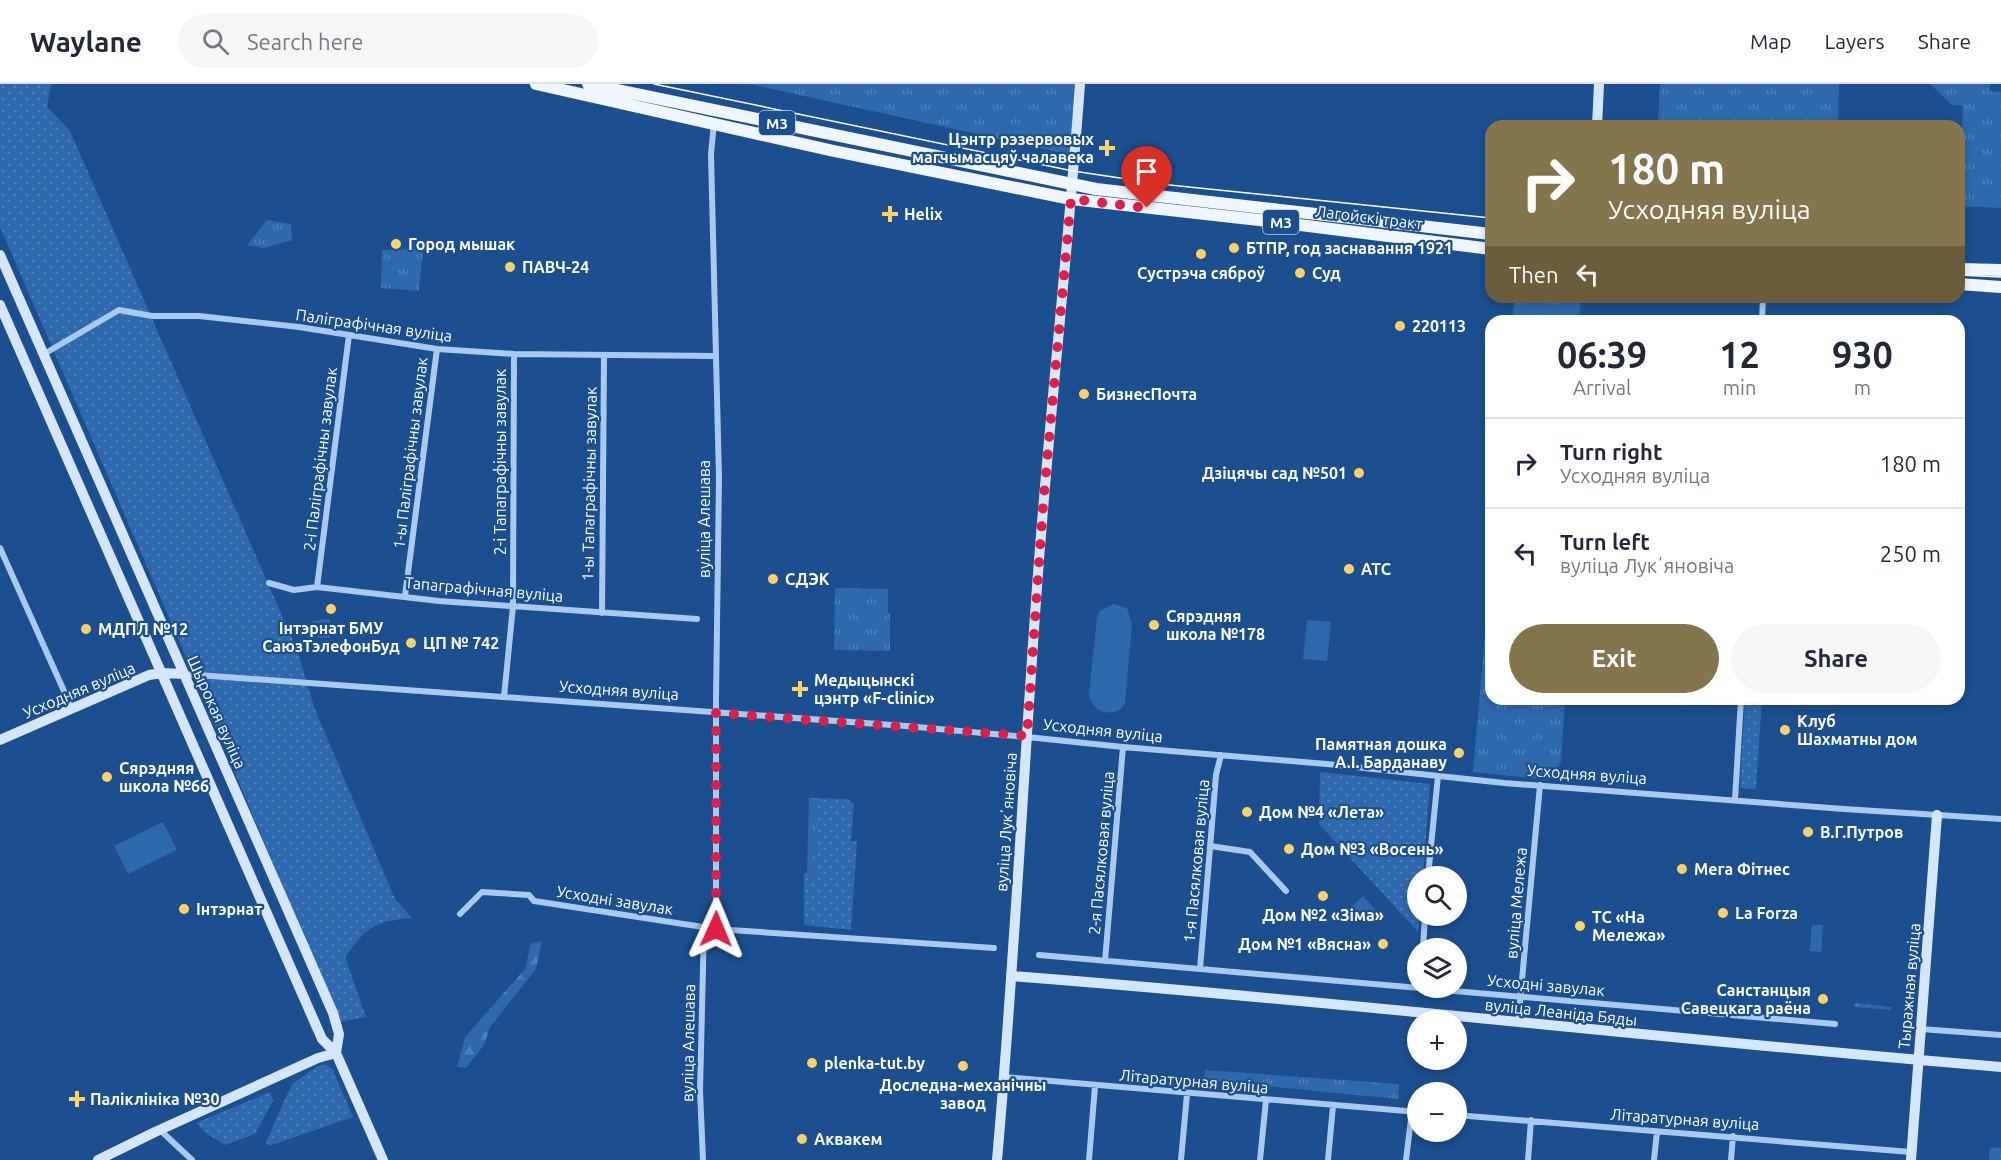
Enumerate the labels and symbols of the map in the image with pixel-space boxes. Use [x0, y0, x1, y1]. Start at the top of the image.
road number: М3 [759, 111, 795, 135]
place label: Цэнтр рэзервовых магчымасцяў чалавека [912, 130, 1094, 166]
marker: Цэнтр рэзервовых магчымасцяў чалавека [1098, 139, 1116, 157]
pin [1121, 146, 1172, 208]
street label: Лагойскі тракт [1314, 201, 1424, 233]
marker: Helix [881, 205, 899, 223]
place label: Helix [904, 205, 943, 223]
road number: М3 [1263, 210, 1299, 234]
place label: Город мышак [408, 235, 515, 253]
marker: Город мышак [389, 237, 403, 251]
place label: БТПР, год заснавання 1921 [1246, 239, 1453, 257]
marker: БТПР, год заснавання 1921 [1227, 241, 1241, 255]
marker: Сустрэча сяброў [1194, 247, 1208, 261]
place label: ПАВЧ-24 [522, 258, 589, 276]
marker: ПАВЧ-24 [503, 260, 517, 274]
place label: Сустрэча сяброў [1137, 264, 1266, 282]
place label: Суд [1312, 264, 1341, 282]
marker: Суд [1293, 266, 1307, 280]
street label: Паліграфічная вуліца [295, 305, 453, 345]
place label: 220113 [1412, 317, 1466, 335]
marker: 220113 [1393, 319, 1407, 333]
street label: 1-ы Паліграфічны завулак [389, 356, 431, 550]
street label: 2-і Паліграфічны завулак [300, 366, 340, 552]
street label: 2-і Тапаграфічны завулак [491, 369, 509, 555]
place label: БизнесПочта [1096, 385, 1197, 403]
street label: 1-ы Тапаграфічны завулак [578, 387, 600, 581]
marker: БизнесПочта [1077, 387, 1091, 401]
street label: вуліца Алешава [695, 460, 713, 578]
place label: Дзіцячы сад №501 [1202, 464, 1347, 482]
marker: Дзіцячы сад №501 [1352, 466, 1366, 480]
place label: АТС [1361, 560, 1391, 578]
marker: АТС [1342, 562, 1356, 576]
place label: СДЭК [785, 570, 830, 588]
marker: СДЭК [766, 572, 780, 586]
street label: Тапаграфічная вуліца [404, 573, 564, 605]
marker: Інтэрнат БМУ СаюзТэлефонБуд [324, 602, 338, 616]
place label: Сярэдняя школа №178 [1166, 607, 1265, 643]
marker: Сярэдняя школа №178 [1147, 618, 1161, 632]
place label: Інтэрнат БМУ СаюзТэлефонБуд [262, 619, 400, 655]
place label: МДПЛ №12 [98, 620, 188, 638]
marker: МДПЛ №12 [79, 622, 93, 636]
place label: ЦП № 742 [423, 634, 499, 652]
marker: ЦП № 742 [404, 636, 418, 650]
street label: Шырокая вуліца [184, 653, 250, 771]
street label: Усходняя вуліца [20, 658, 138, 722]
place label: Медыцынскі цэнтр «F-clinic» [814, 671, 935, 707]
street label: Усходняя вуліца [558, 677, 680, 703]
marker: Медыцынскі цэнтр «F-clinic» [791, 680, 809, 698]
place label: Клуб Шахматны дом [1797, 712, 1918, 748]
street label: Усходняя вуліца [1042, 715, 1164, 745]
marker: Клуб Шахматны дом [1778, 723, 1792, 737]
place label: Памятная дошка А.І. Барданаву [1315, 735, 1448, 771]
marker: Памятная дошка А.І. Барданаву [1452, 746, 1466, 760]
street label: вуліца Лукʼяновіча [992, 752, 1020, 892]
place label: Сярэдняя школа №66 [119, 759, 209, 795]
street label: Усходняя вуліца [1526, 761, 1648, 787]
marker: Сярэдняя школа №66 [100, 770, 114, 784]
street label: 2-я Пасялковая вуліца [1085, 770, 1117, 936]
street label: 1-я Пасялковая вуліца [1180, 778, 1212, 944]
place label: Дом №4 «Лета» [1259, 803, 1384, 821]
marker: Дом №4 «Лета» [1240, 805, 1254, 819]
place label: В.Г.Путров [1820, 823, 1903, 841]
marker: В.Г.Путров [1801, 825, 1815, 839]
place label: Дом №3 «Восень» [1301, 840, 1444, 858]
marker: Дом №3 «Восень» [1282, 842, 1296, 856]
street label: вуліца Мележа [1502, 847, 1530, 959]
place label: Мега Фітнес [1694, 860, 1790, 878]
marker: Мега Фітнес [1675, 862, 1689, 876]
street label: Усходні завулак [555, 882, 675, 918]
marker: Дом №2 «Зіма» [1316, 889, 1330, 903]
position arrow [684, 897, 748, 961]
place label: Інтэрнат [196, 900, 262, 918]
marker: Інтэрнат [177, 902, 191, 916]
place label: La Forza [1735, 904, 1798, 922]
place label: Дом №2 «Зіма» [1262, 906, 1384, 924]
marker: La Forza [1716, 906, 1730, 920]
place label: ТС «На Мележа» [1592, 908, 1665, 944]
marker: ТС «На Мележа» [1573, 919, 1587, 933]
street label: Тыражная вуліца [1895, 922, 1923, 1050]
place label: Дом №1 «Вясна» [1238, 935, 1371, 953]
marker: Дом №1 «Вясна» [1376, 937, 1390, 951]
street label: Усходні завулак [1487, 971, 1605, 999]
place label: Санстанцыя Савецкага раёна [1681, 981, 1811, 1017]
street label: вуліца Алешава [678, 984, 698, 1102]
marker: Санстанцыя Савецкага раёна [1816, 992, 1830, 1006]
street label: вуліца Леаніда Бяды [1484, 995, 1638, 1029]
place label: plenka-tut.by [824, 1054, 926, 1072]
marker: plenka-tut.by [805, 1056, 819, 1070]
marker: Доследна-механічны завод [956, 1059, 970, 1073]
street label: Літаратурная вуліца [1119, 1066, 1269, 1096]
place label: Доследна-механічны завод [880, 1076, 1046, 1112]
marker: Паліклініка №30 [68, 1090, 86, 1108]
place label: Паліклініка №30 [90, 1090, 219, 1108]
street label: Літаратурная вуліца [1610, 1105, 1760, 1133]
place label: Аквакем [814, 1130, 883, 1148]
marker: Аквакем [795, 1132, 809, 1146]

